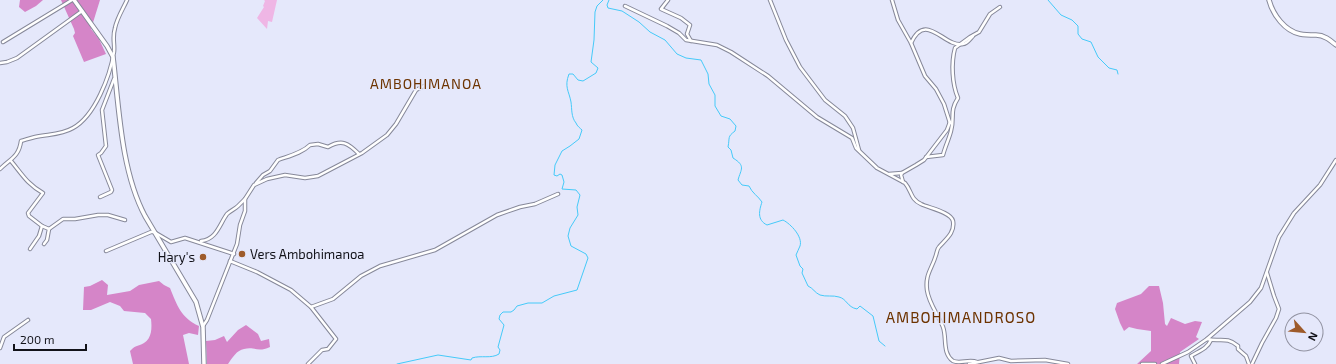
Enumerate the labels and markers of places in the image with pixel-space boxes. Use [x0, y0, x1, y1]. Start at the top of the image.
place label: Vers Ambohimanoa [250, 246, 364, 262]
place label: Hary's [158, 249, 195, 265]
marker: Vers Ambohimanoa [237, 249, 247, 259]
marker: Hary's [198, 252, 208, 262]

